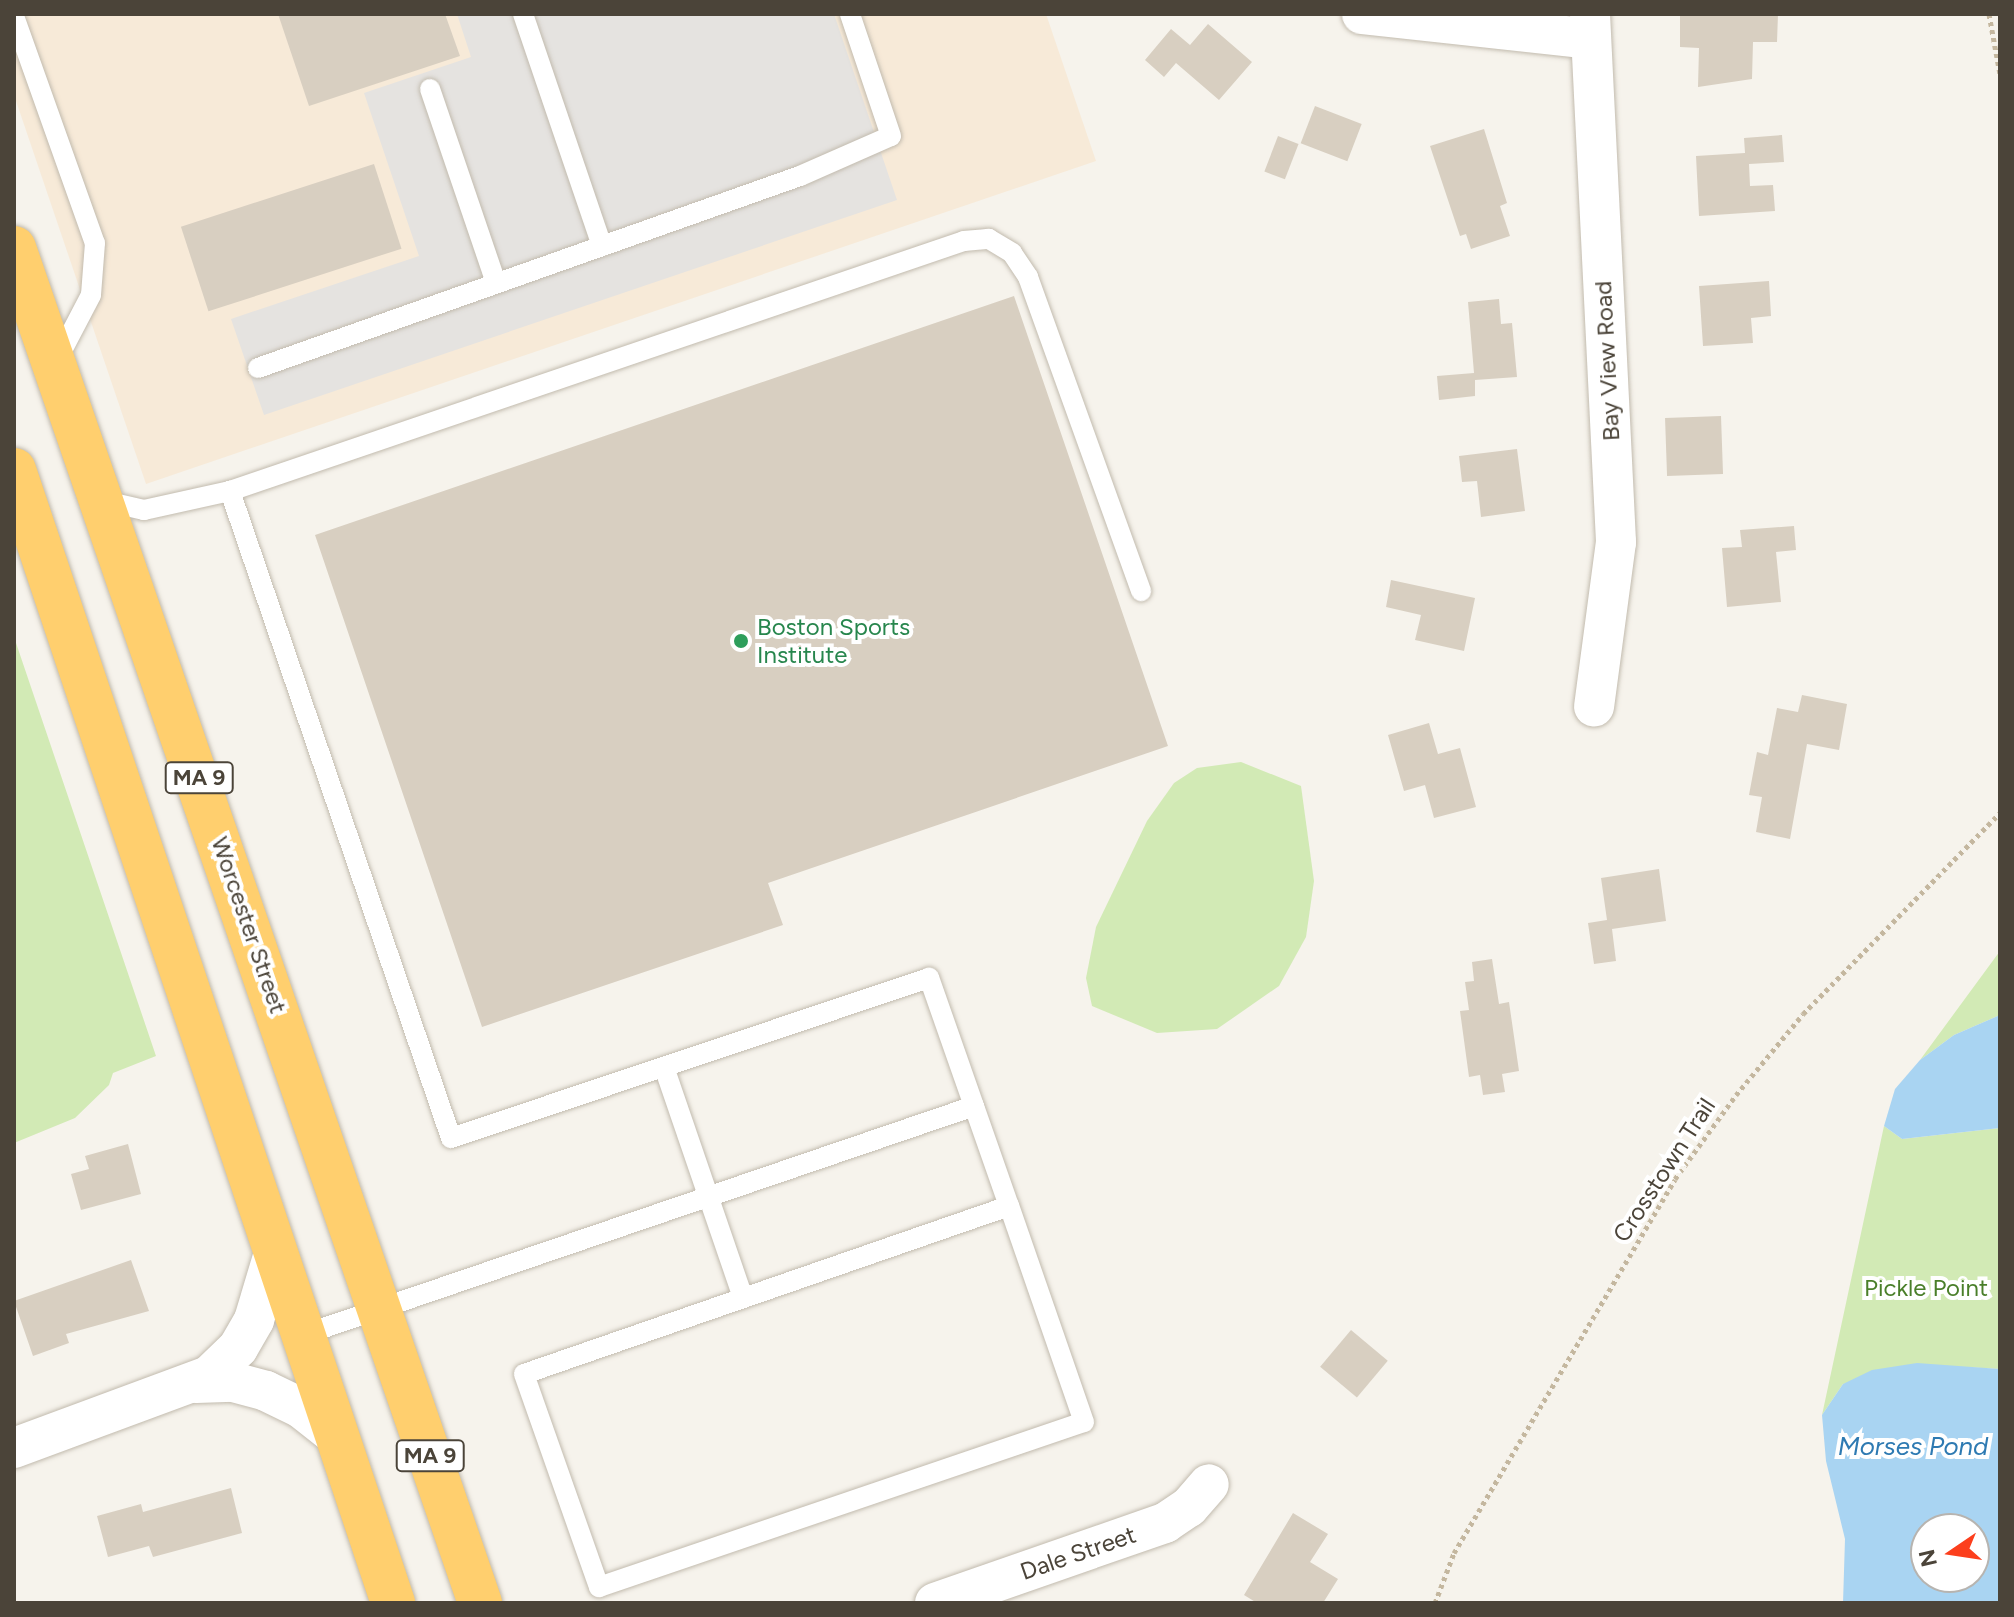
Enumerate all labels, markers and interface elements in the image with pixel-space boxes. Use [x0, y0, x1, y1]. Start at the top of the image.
street label: Bay View Road [1588, 280, 1626, 442]
place label: Boston Sports Institute [757, 613, 910, 669]
marker: Boston Sports Institute [732, 632, 750, 650]
road number: MA 9 [163, 760, 235, 796]
street label: Worcester Street [205, 833, 293, 1017]
street label: Crosstown Trail [1607, 1093, 1721, 1247]
park label: Pickle Point [1864, 1274, 1988, 1302]
water label: Morses Pond [1838, 1431, 1988, 1463]
road number: MA 9 [394, 1438, 466, 1474]
north arrow [1910, 1513, 1990, 1593]
street label: Dale Street [1016, 1520, 1140, 1586]
text: N [1913, 1547, 1943, 1569]

